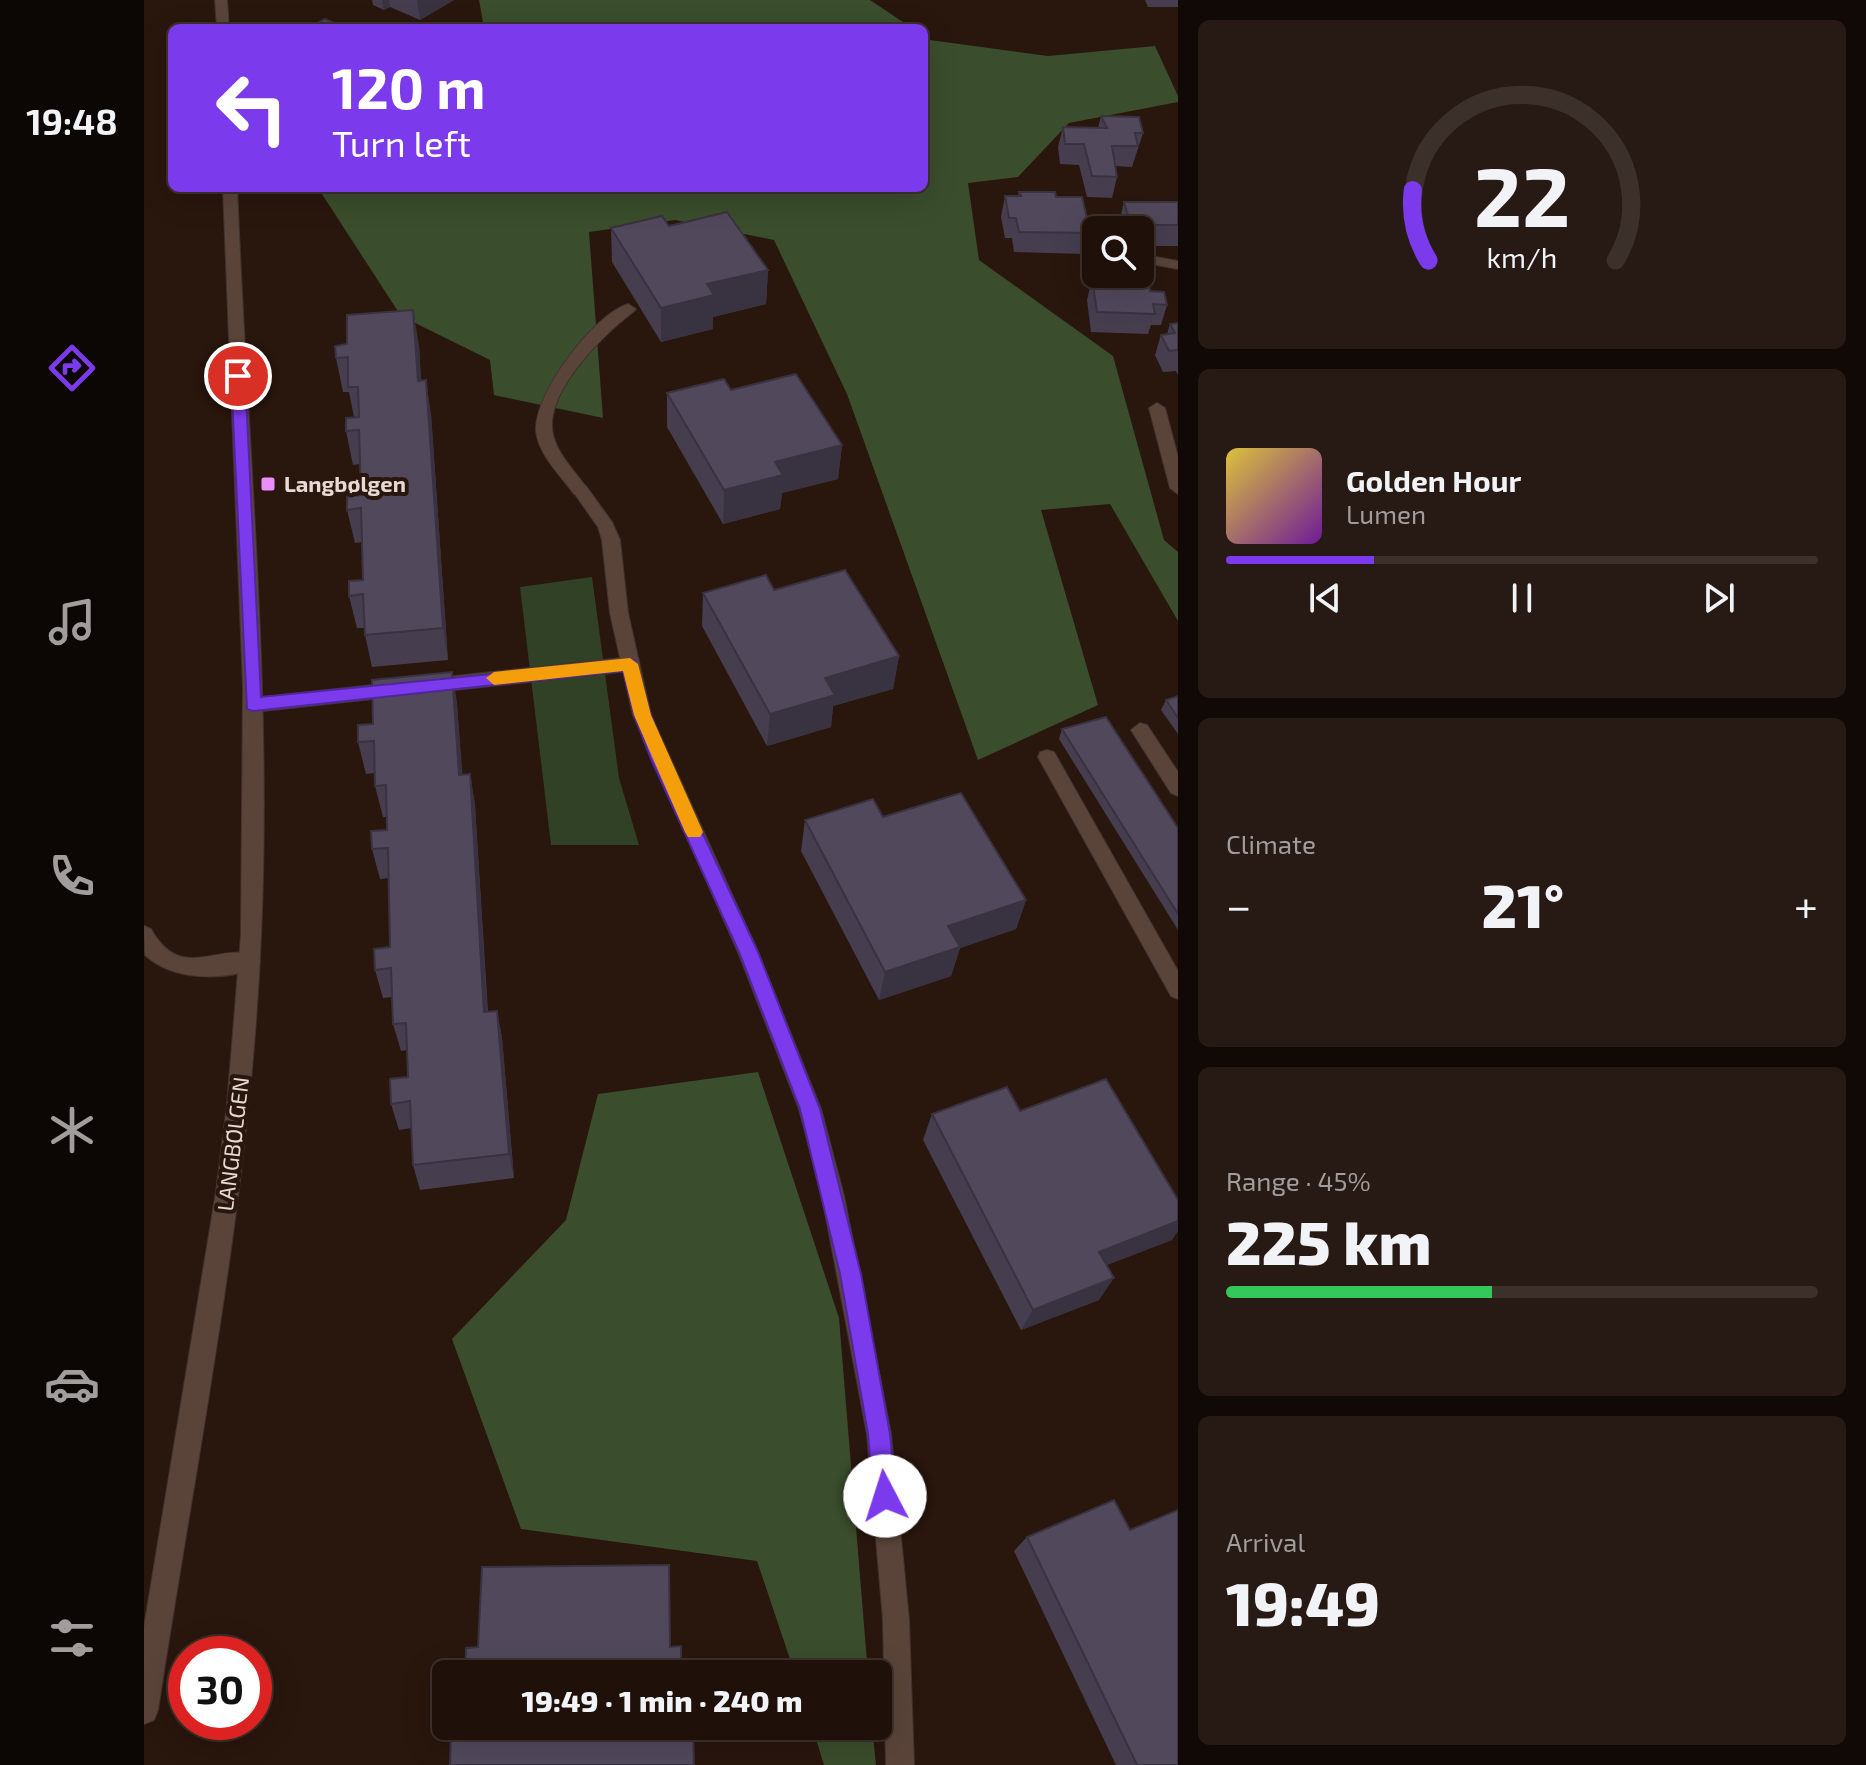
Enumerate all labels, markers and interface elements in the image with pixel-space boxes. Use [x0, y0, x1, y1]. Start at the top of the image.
text: 120 m [332, 53, 486, 120]
icon: left [200, 56, 304, 160]
text: 19:48 [26, 99, 118, 142]
text: Turn left [332, 121, 471, 164]
text: 22 [1474, 143, 1570, 243]
map controls [1082, 216, 1154, 288]
button: search [1082, 216, 1154, 288]
text: km/h [1487, 239, 1557, 274]
icon: directions [44, 340, 100, 396]
pin [204, 342, 272, 410]
icon: arrive [216, 354, 260, 398]
text: Golden Hour [1346, 462, 1521, 498]
place label: Langbølgen [284, 470, 406, 496]
marker: Langbølgen [259, 475, 277, 493]
text: Lumen [1346, 498, 1426, 529]
icon: previous [1303, 576, 1347, 620]
icon: pause [1500, 576, 1544, 620]
icon: next [1697, 576, 1741, 620]
icon: music [44, 594, 100, 650]
text: Climate [1226, 828, 1316, 859]
icon: phone [44, 848, 100, 904]
text: 21° [1481, 868, 1564, 940]
text: − [1226, 878, 1252, 931]
text: + [1794, 878, 1818, 931]
street label: LANGBØLGEN [211, 1075, 253, 1213]
icon: climate [44, 1102, 100, 1158]
text: Range · 45% [1226, 1165, 1371, 1196]
text: 225 km [1226, 1205, 1432, 1277]
icon: car [44, 1356, 100, 1412]
position arrow [843, 1454, 927, 1538]
text: Arrival [1226, 1526, 1305, 1557]
text: 19:49 [1226, 1566, 1380, 1638]
icon: filters [44, 1610, 100, 1666]
speed limit sign: 30 [168, 1636, 272, 1740]
text: 19:49 · 1 min · 240 m [521, 1682, 803, 1718]

